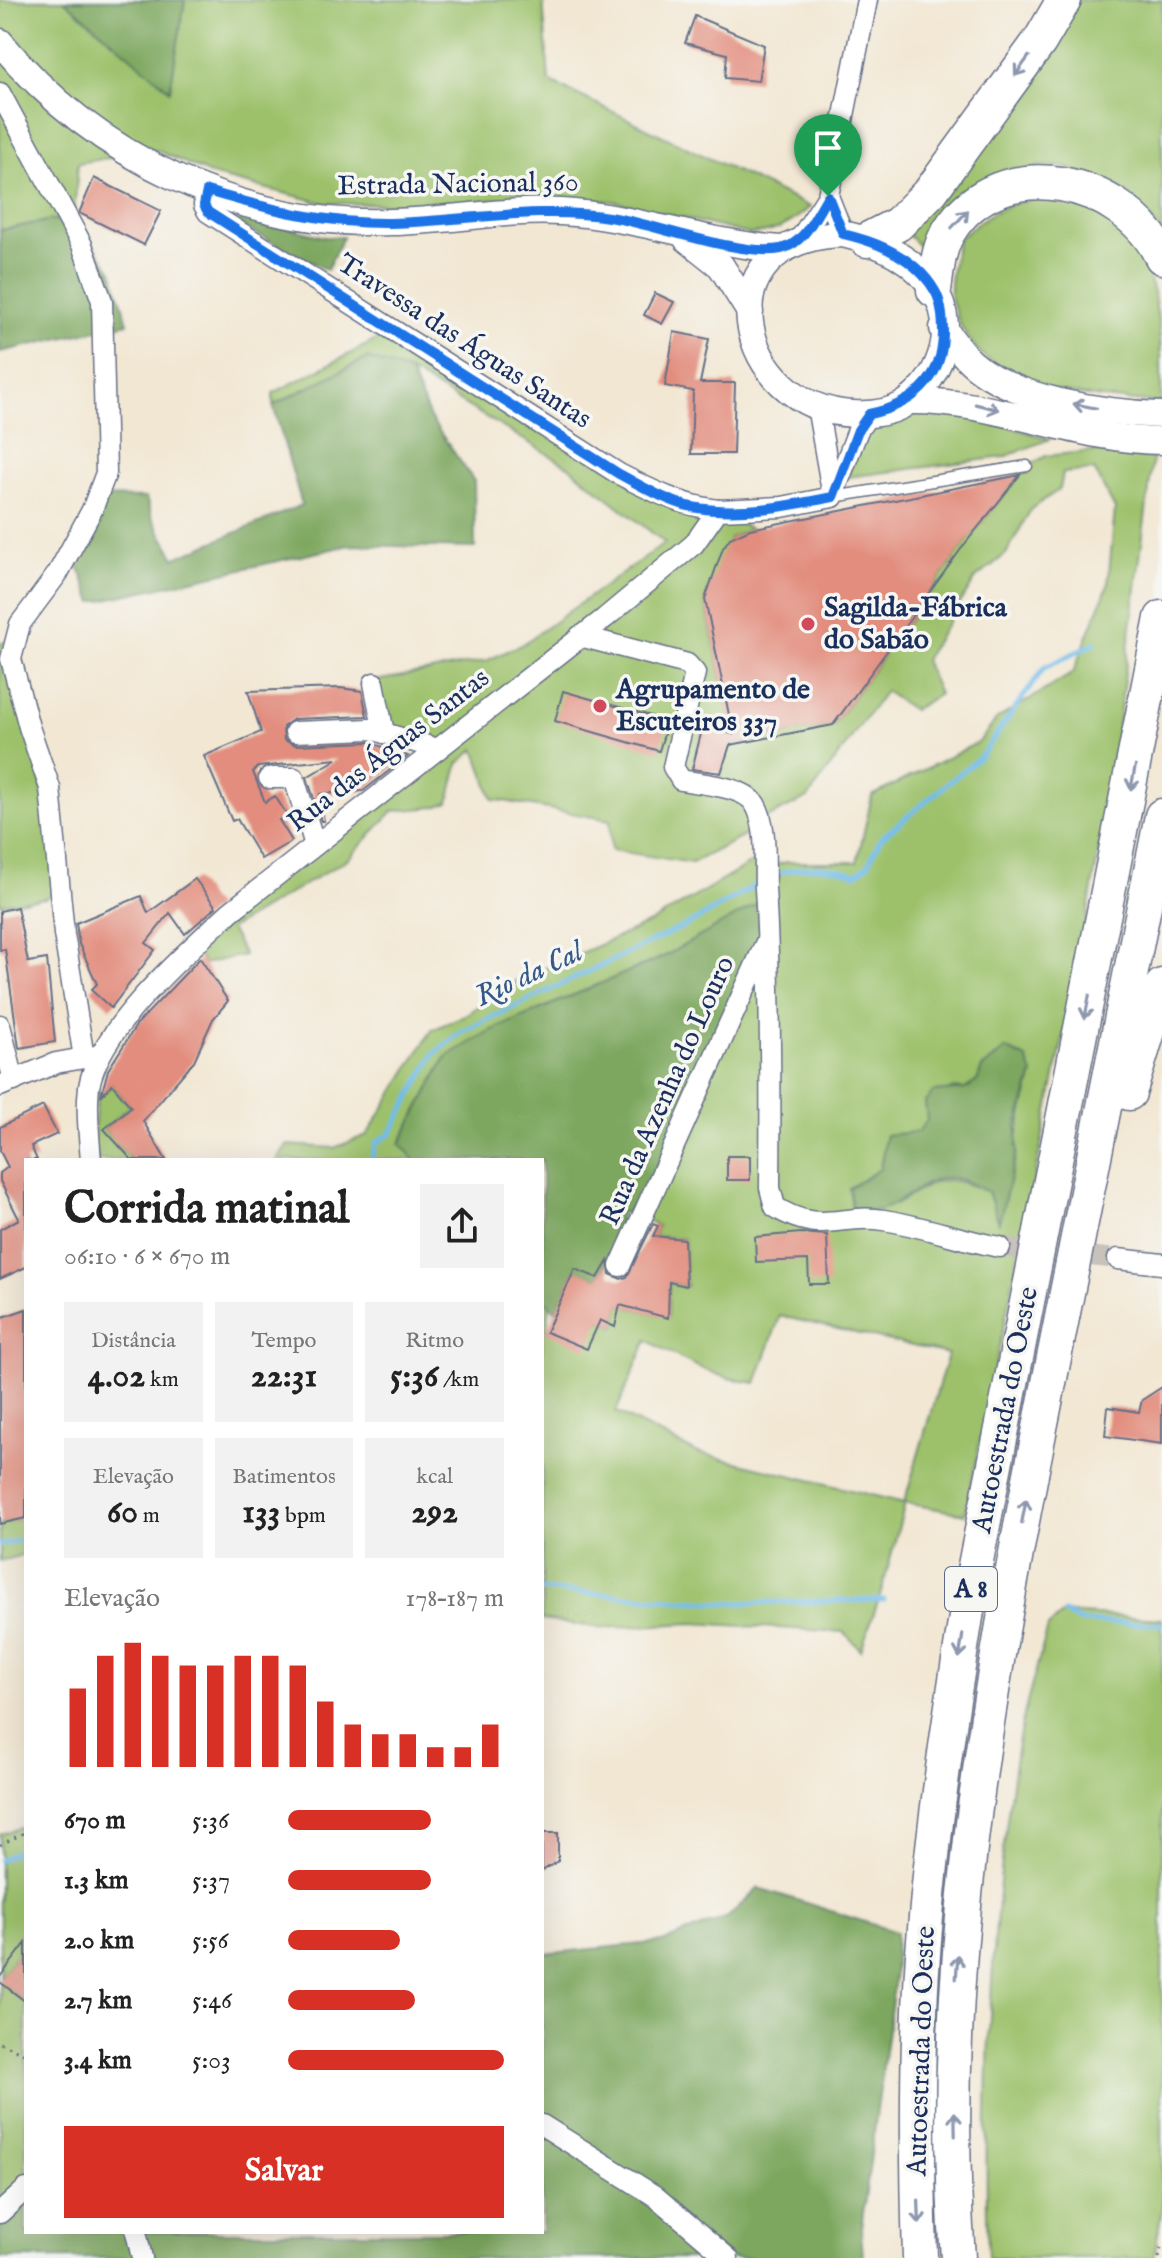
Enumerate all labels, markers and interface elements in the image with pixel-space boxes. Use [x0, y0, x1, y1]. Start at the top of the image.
one-way arrow [1014, 54, 1030, 76]
pin [794, 114, 862, 196]
icon: arrive [806, 126, 850, 170]
street label: Estrada Nacional 360 [337, 165, 579, 205]
one-way arrow [950, 209, 969, 229]
street label: Travessa das Águas Santas [330, 246, 598, 437]
one-way arrow [1072, 398, 1098, 413]
one-way arrow [973, 400, 999, 415]
place label: Sagilda-Fábrica do Sabão [824, 591, 1008, 658]
marker: Sagilda-Fábrica do Sabão [799, 615, 817, 633]
street label: Rua das Águas Santas [281, 661, 497, 841]
place label: Agrupamento de Escuteiros 337 [615, 673, 810, 740]
marker: Agrupamento de Escuteiros 337 [591, 697, 609, 715]
one-way arrow [1124, 765, 1139, 790]
water label: Rio da Cal [469, 932, 592, 1016]
street label: Rua da Azenha do Louro [593, 951, 743, 1231]
one-way arrow [1079, 993, 1094, 1019]
text: Corrida matinal [64, 1182, 349, 1238]
button: share [420, 1184, 504, 1268]
text: 06:10 · 6 × 670 m [64, 1240, 230, 1273]
street label: Autoestrada do Oeste [965, 1284, 1047, 1537]
text: Distância [91, 1327, 176, 1355]
text: Tempo [251, 1327, 316, 1355]
text: Ritmo [405, 1327, 464, 1355]
text: 4.02 [88, 1355, 145, 1398]
text: 22:31 [251, 1355, 317, 1398]
text: 5:36 [390, 1355, 438, 1398]
text: km [145, 1366, 179, 1394]
text: /km [438, 1366, 479, 1394]
text: Elevação [93, 1463, 174, 1491]
text: Batimentos [232, 1463, 336, 1491]
text: kcal [416, 1463, 453, 1491]
text: 60 [107, 1491, 138, 1534]
text: 133 [242, 1491, 280, 1534]
text: 292 [411, 1491, 458, 1534]
one-way arrow [1017, 1499, 1032, 1524]
text: m [138, 1502, 160, 1530]
text: bpm [280, 1502, 326, 1530]
road number: A 8 [945, 1567, 997, 1611]
text: Elevação [64, 1582, 160, 1615]
text: 178–187 m [405, 1582, 504, 1615]
one-way arrow [953, 1633, 968, 1659]
text: 670 m [64, 1804, 126, 1837]
text: 5:36 [192, 1804, 229, 1837]
text: 1.3 km [64, 1864, 129, 1897]
text: 5:37 [192, 1864, 230, 1897]
text: 2.0 km [64, 1924, 134, 1957]
text: 5:56 [192, 1924, 229, 1957]
street label: Autoestrada do Oeste [900, 1925, 944, 2178]
one-way arrow [950, 1954, 965, 1981]
text: 2.7 km [64, 1984, 132, 2017]
text: 5:46 [192, 1984, 232, 2017]
text: 3.4 km [64, 2044, 132, 2077]
text: 5:03 [192, 2044, 231, 2077]
one-way arrow [948, 2111, 963, 2138]
button: Salvar [64, 2126, 504, 2218]
one-way arrow [911, 2198, 926, 2225]

